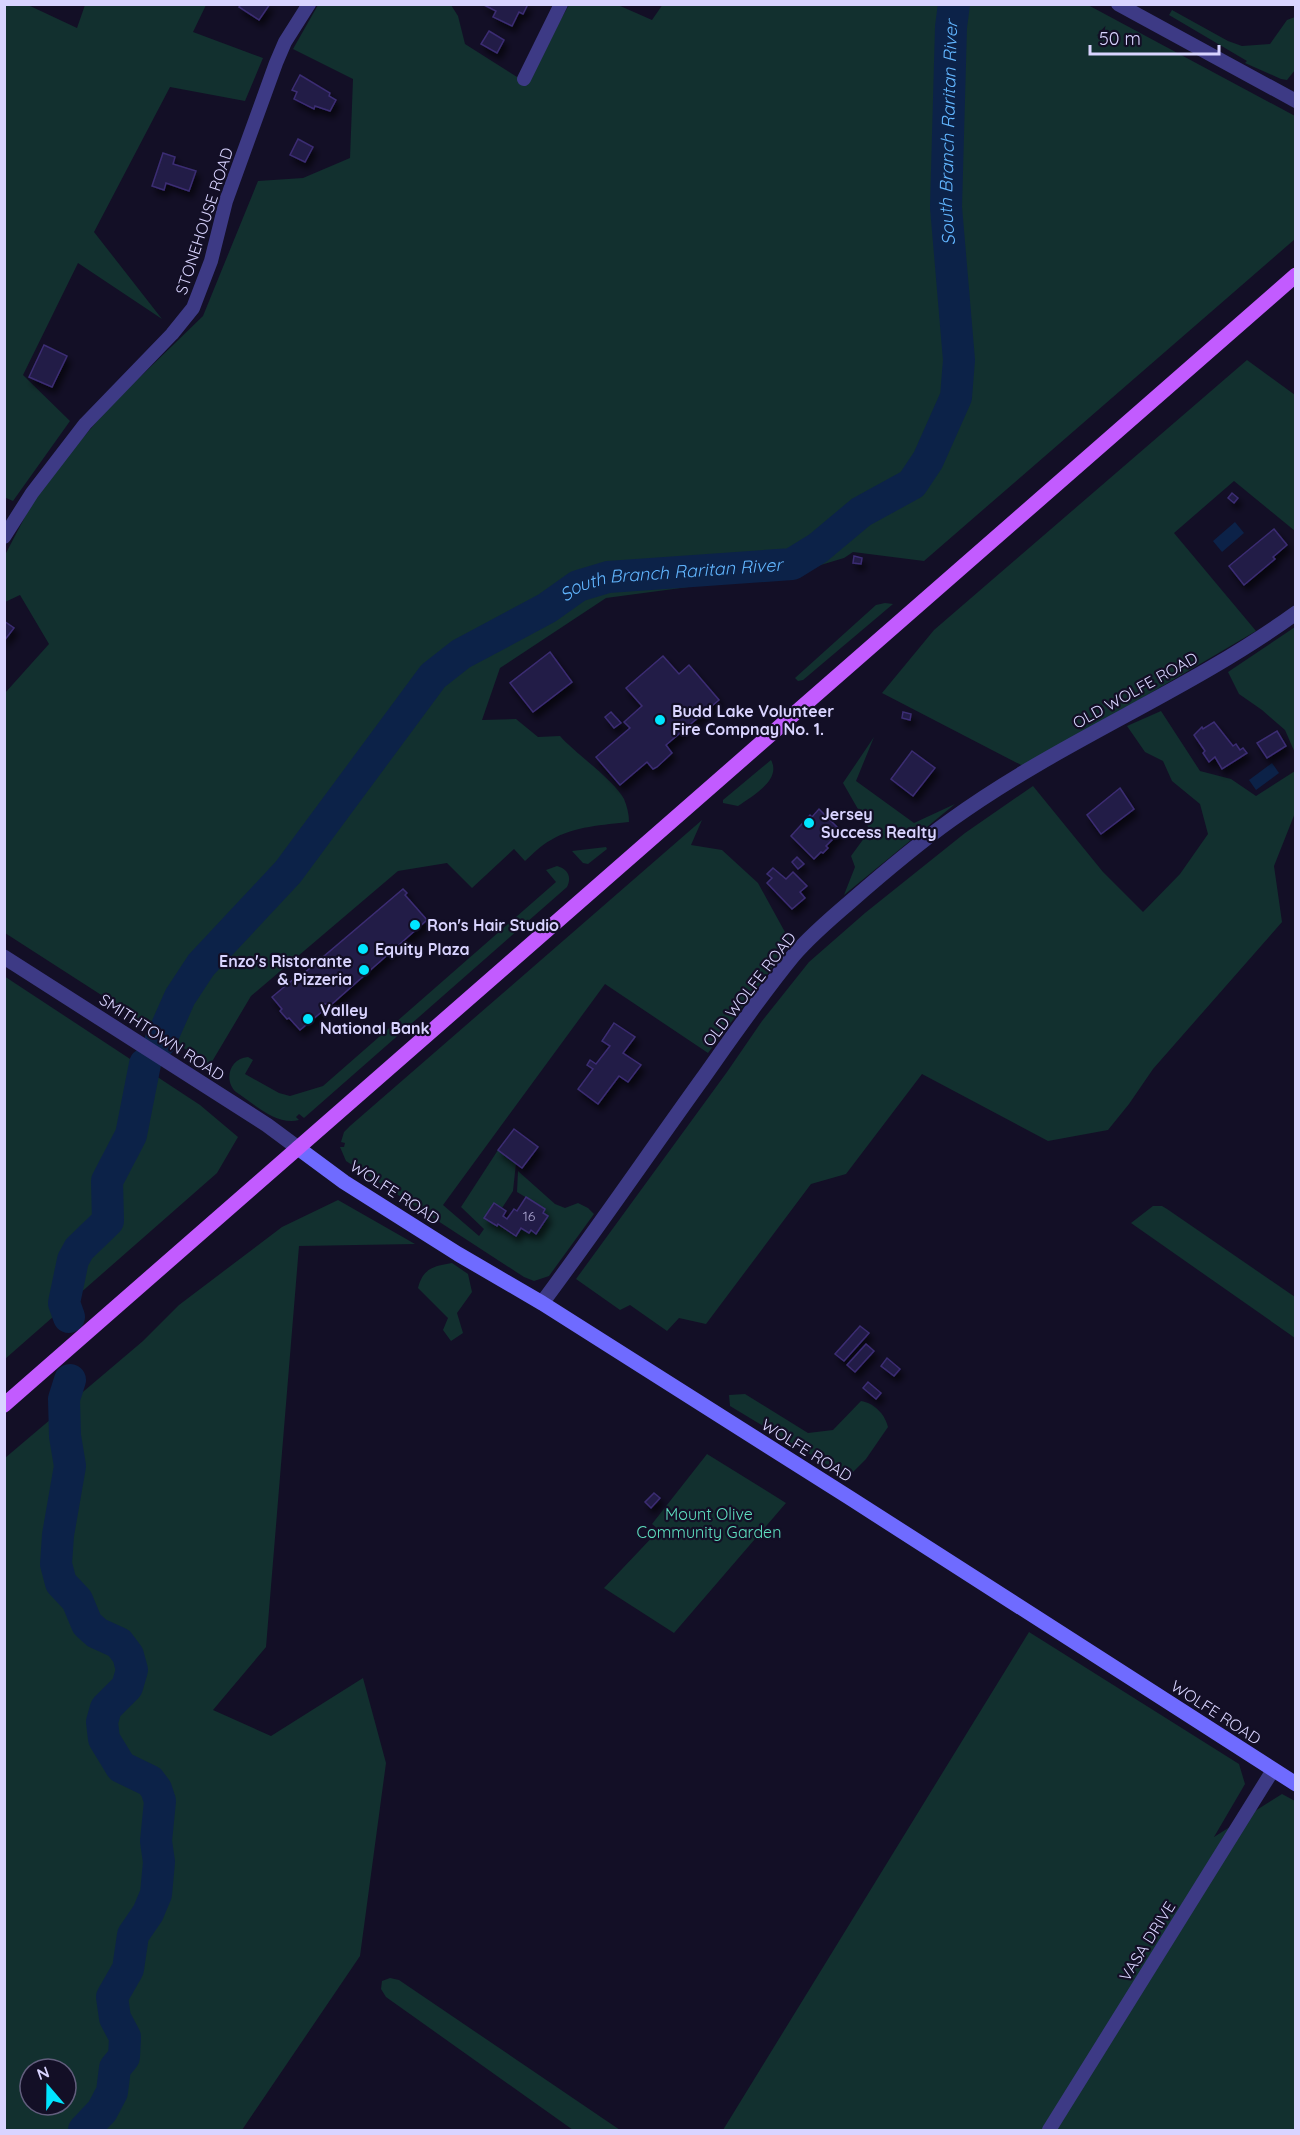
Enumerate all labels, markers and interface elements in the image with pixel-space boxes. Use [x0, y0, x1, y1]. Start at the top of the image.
water label: South Branch Raritan River [934, 17, 963, 246]
scale bar [1090, 18, 1219, 56]
text: 50 m [1099, 27, 1141, 50]
street label: STONEHOUSE ROAD [171, 145, 237, 297]
water label: South Branch Raritan River [555, 553, 785, 606]
street label: OLD WOLFE ROAD [1069, 647, 1201, 733]
place label: Budd Lake Volunteer Fire Compnay No. 1. [672, 701, 834, 739]
marker: Budd Lake Volunteer Fire Compnay No. 1. [653, 713, 667, 727]
place label: Jersey Success Realty [821, 804, 937, 842]
marker: Jersey Success Realty [802, 816, 816, 830]
place label: Ron's Hair Studio [427, 915, 559, 935]
marker: Ron's Hair Studio [408, 918, 422, 932]
street label: OLD WOLFE ROAD [698, 928, 800, 1050]
place label: Equity Plaza [375, 939, 470, 959]
marker: Equity Plaza [356, 942, 370, 956]
place label: Enzo's Ristorante & Pizzeria [219, 951, 352, 989]
marker: Enzo's Ristorante & Pizzeria [357, 963, 371, 977]
street label: SMITHTOWN ROAD [96, 989, 228, 1085]
place label: Valley National Bank [320, 1000, 430, 1038]
marker: Valley National Bank [301, 1012, 315, 1026]
street label: WOLFE ROAD [346, 1155, 444, 1229]
house number: 16 [523, 1207, 536, 1225]
street label: WOLFE ROAD [758, 1414, 856, 1486]
park label: Mount Olive Community Garden [637, 1504, 781, 1542]
street label: WOLFE ROAD [1167, 1675, 1265, 1749]
street label: VASA DRIVE [1115, 1897, 1179, 1985]
north arrow [18, 2057, 78, 2117]
text: N [34, 2061, 52, 2084]

